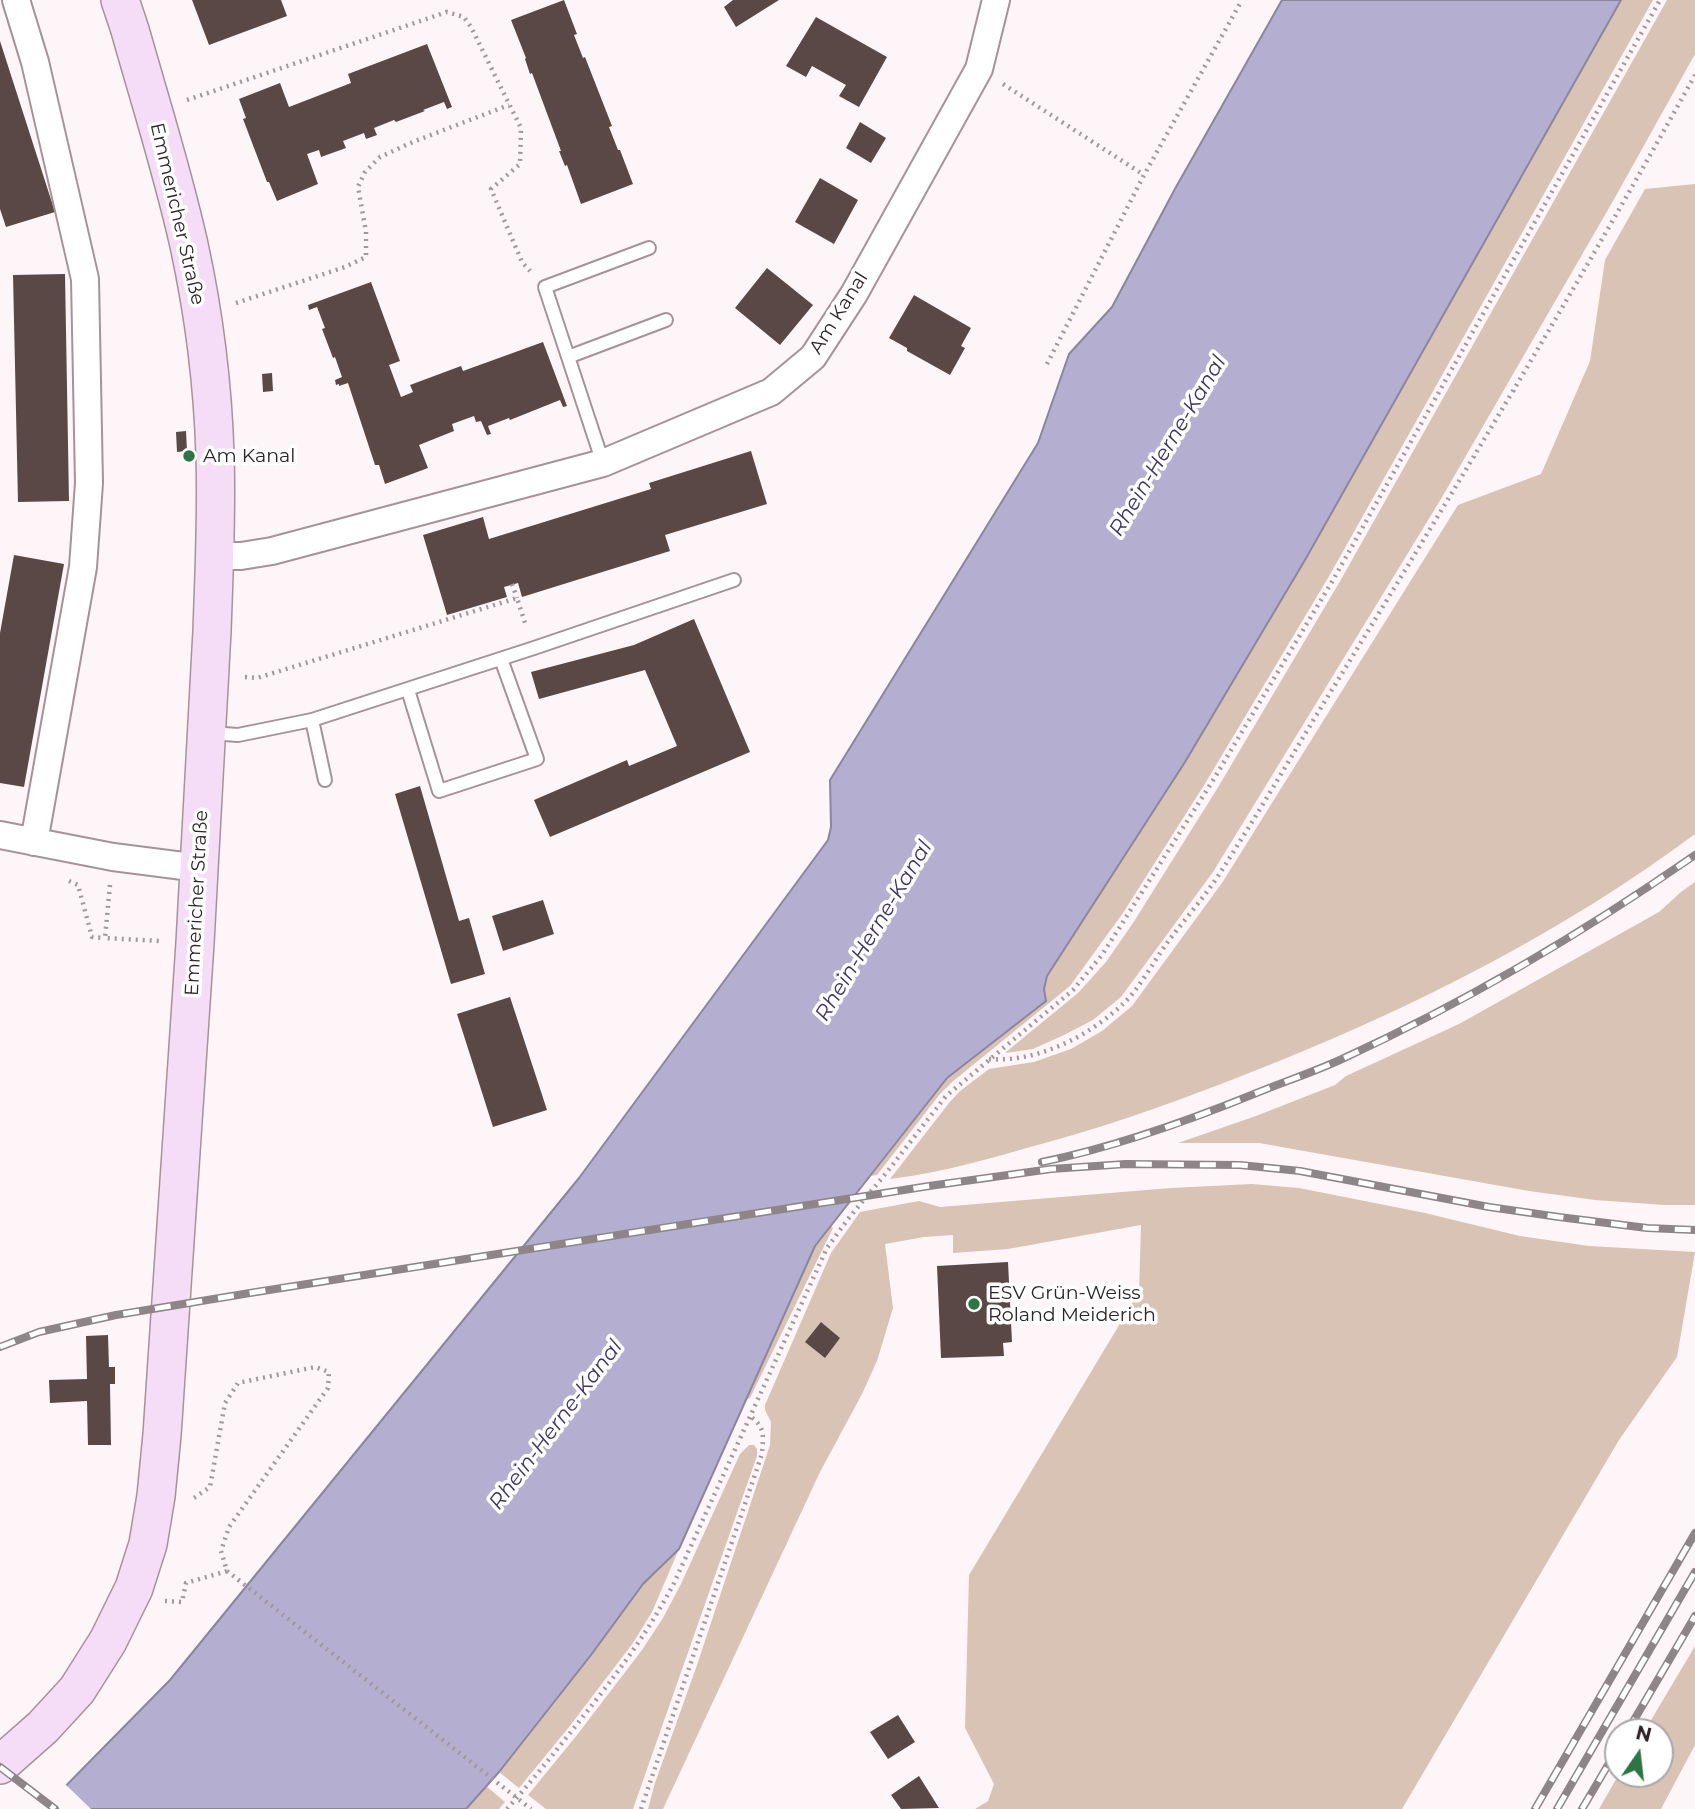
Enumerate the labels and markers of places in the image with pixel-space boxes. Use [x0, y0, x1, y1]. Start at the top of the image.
place label: Am Kanal [203, 445, 295, 467]
marker: Am Kanal [181, 448, 197, 464]
place label: ESV Grün-Weiss Roland Meiderich [988, 1282, 1156, 1326]
marker: ESV Grün-Weiss Roland Meiderich [966, 1296, 982, 1312]

